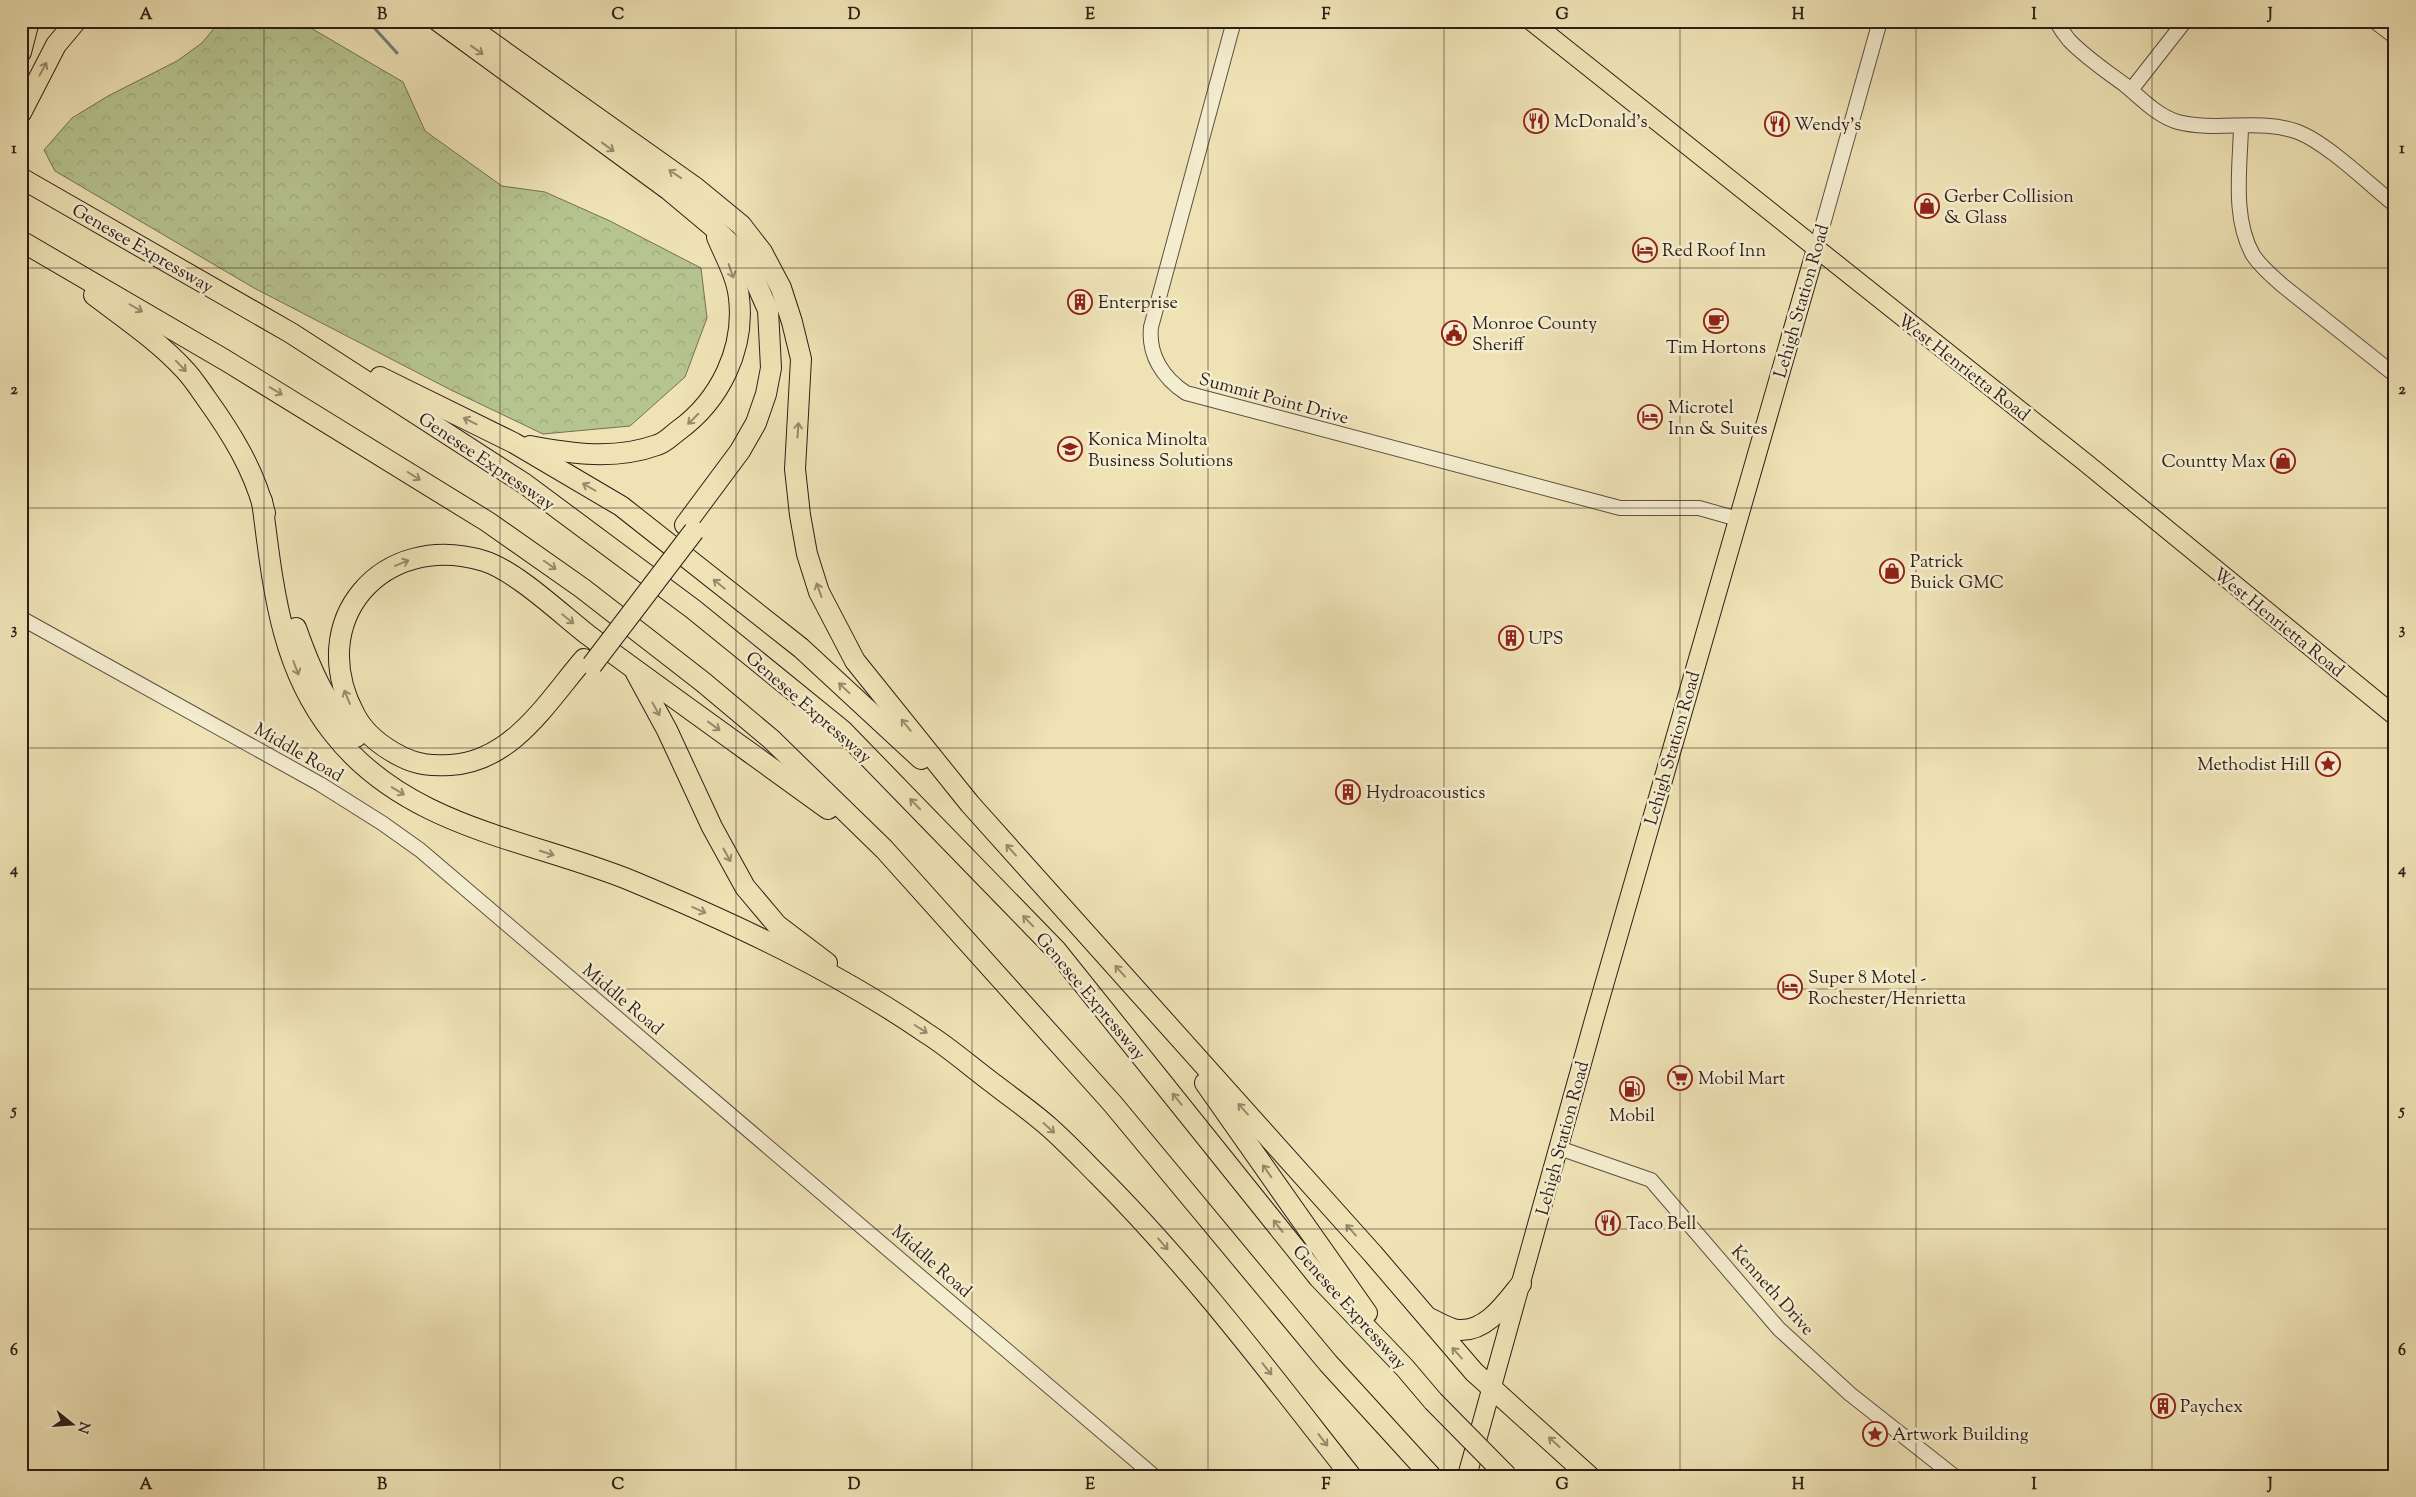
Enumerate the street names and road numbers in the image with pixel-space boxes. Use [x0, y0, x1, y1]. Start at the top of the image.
street label: Genesee Expressway [66, 198, 218, 301]
street label: Lehigh Station Road [1769, 222, 1837, 382]
street label: West Henrietta Road [1891, 309, 2035, 429]
street label: Summit Point Drive [1196, 367, 1351, 432]
street label: Genesee Expressway [412, 407, 559, 518]
street label: West Henrietta Road [2207, 563, 2349, 685]
street label: Genesee Expressway [739, 646, 877, 771]
street label: Lehigh Station Road [1640, 669, 1708, 829]
street label: Middle Road [249, 718, 347, 790]
street label: Genesee Expressway [1028, 928, 1151, 1067]
street label: Middle Road [575, 959, 668, 1042]
street label: Lehigh Station Road [1531, 1058, 1597, 1219]
street label: Middle Road [885, 1220, 977, 1305]
street label: Genesee Expressway [1285, 1240, 1412, 1376]
street label: Kenneth Drive [1724, 1240, 1819, 1342]

